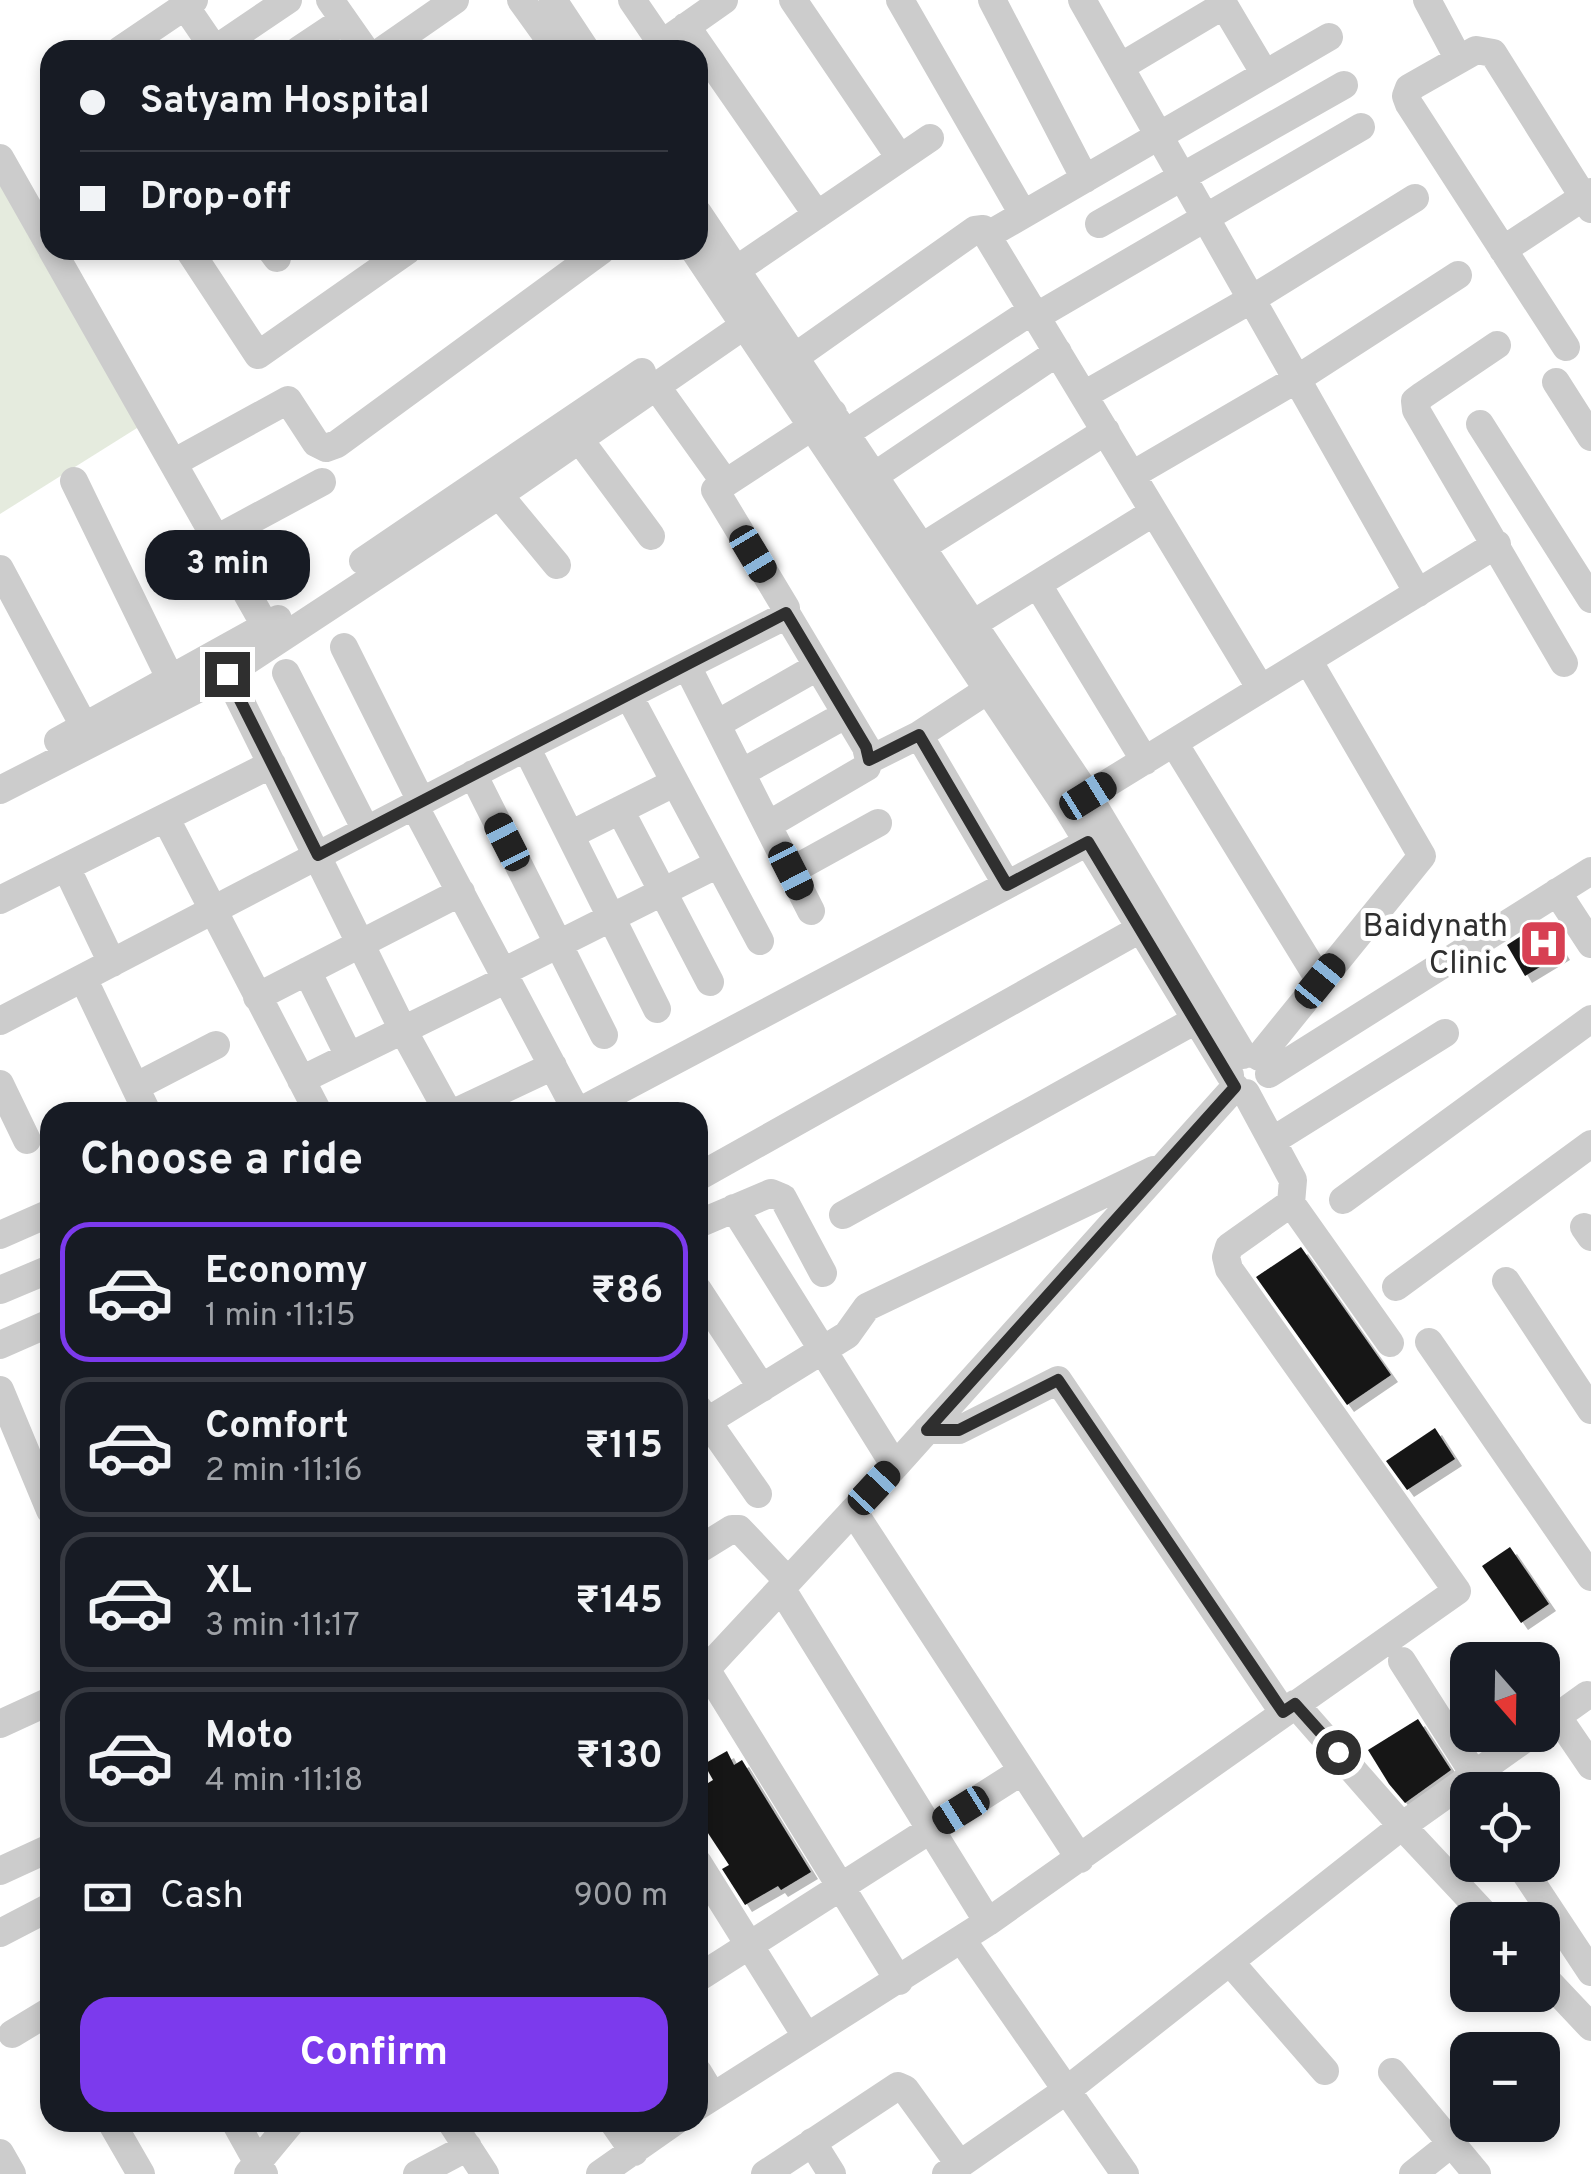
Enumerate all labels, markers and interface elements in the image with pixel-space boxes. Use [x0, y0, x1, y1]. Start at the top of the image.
text: Satyam Hospital [140, 78, 430, 127]
text: Drop-off [140, 174, 291, 223]
car [725, 521, 781, 587]
callout: 3 min [144, 529, 310, 599]
text: 3 min [186, 545, 269, 585]
route end [205, 652, 250, 697]
car [1055, 767, 1121, 825]
car [480, 808, 534, 876]
car [764, 837, 818, 905]
place label: Baidynath Clinic [1363, 908, 1508, 985]
hospital icon: Baidynath Clinic [1517, 917, 1569, 969]
car [1289, 948, 1351, 1014]
text: Choose a ride [80, 1133, 363, 1190]
icon: car [85, 1247, 175, 1337]
text: Economy [205, 1248, 367, 1297]
text: ₹86 [591, 1268, 663, 1317]
text: 1 min · 11:15 [205, 1297, 356, 1337]
icon: car [85, 1402, 175, 1492]
text: Comfort [205, 1403, 349, 1452]
text: ₹115 [584, 1423, 663, 1472]
text: 2 min · 11:16 [205, 1452, 363, 1492]
car [843, 1456, 905, 1520]
icon: car [85, 1557, 175, 1647]
text: XL [205, 1558, 252, 1607]
text: ₹145 [575, 1578, 663, 1627]
text: 3 min · 11:17 [205, 1607, 360, 1647]
north arrow [1450, 1642, 1560, 1752]
map controls [1450, 1642, 1560, 2142]
icon: car [85, 1712, 175, 1802]
text: Moto [205, 1713, 293, 1762]
route start [1316, 1730, 1361, 1775]
text: ₹130 [576, 1733, 663, 1782]
text: 4 min · 11:18 [205, 1762, 363, 1802]
button: locate [1450, 1772, 1560, 1882]
car [928, 1781, 994, 1839]
icon: cash [80, 1870, 135, 1925]
text: Cash [160, 1873, 244, 1922]
text: 900 m [574, 1877, 668, 1917]
button: + [1450, 1902, 1560, 2012]
button: Confirm [80, 1997, 668, 2112]
button: − [1450, 2032, 1560, 2142]

